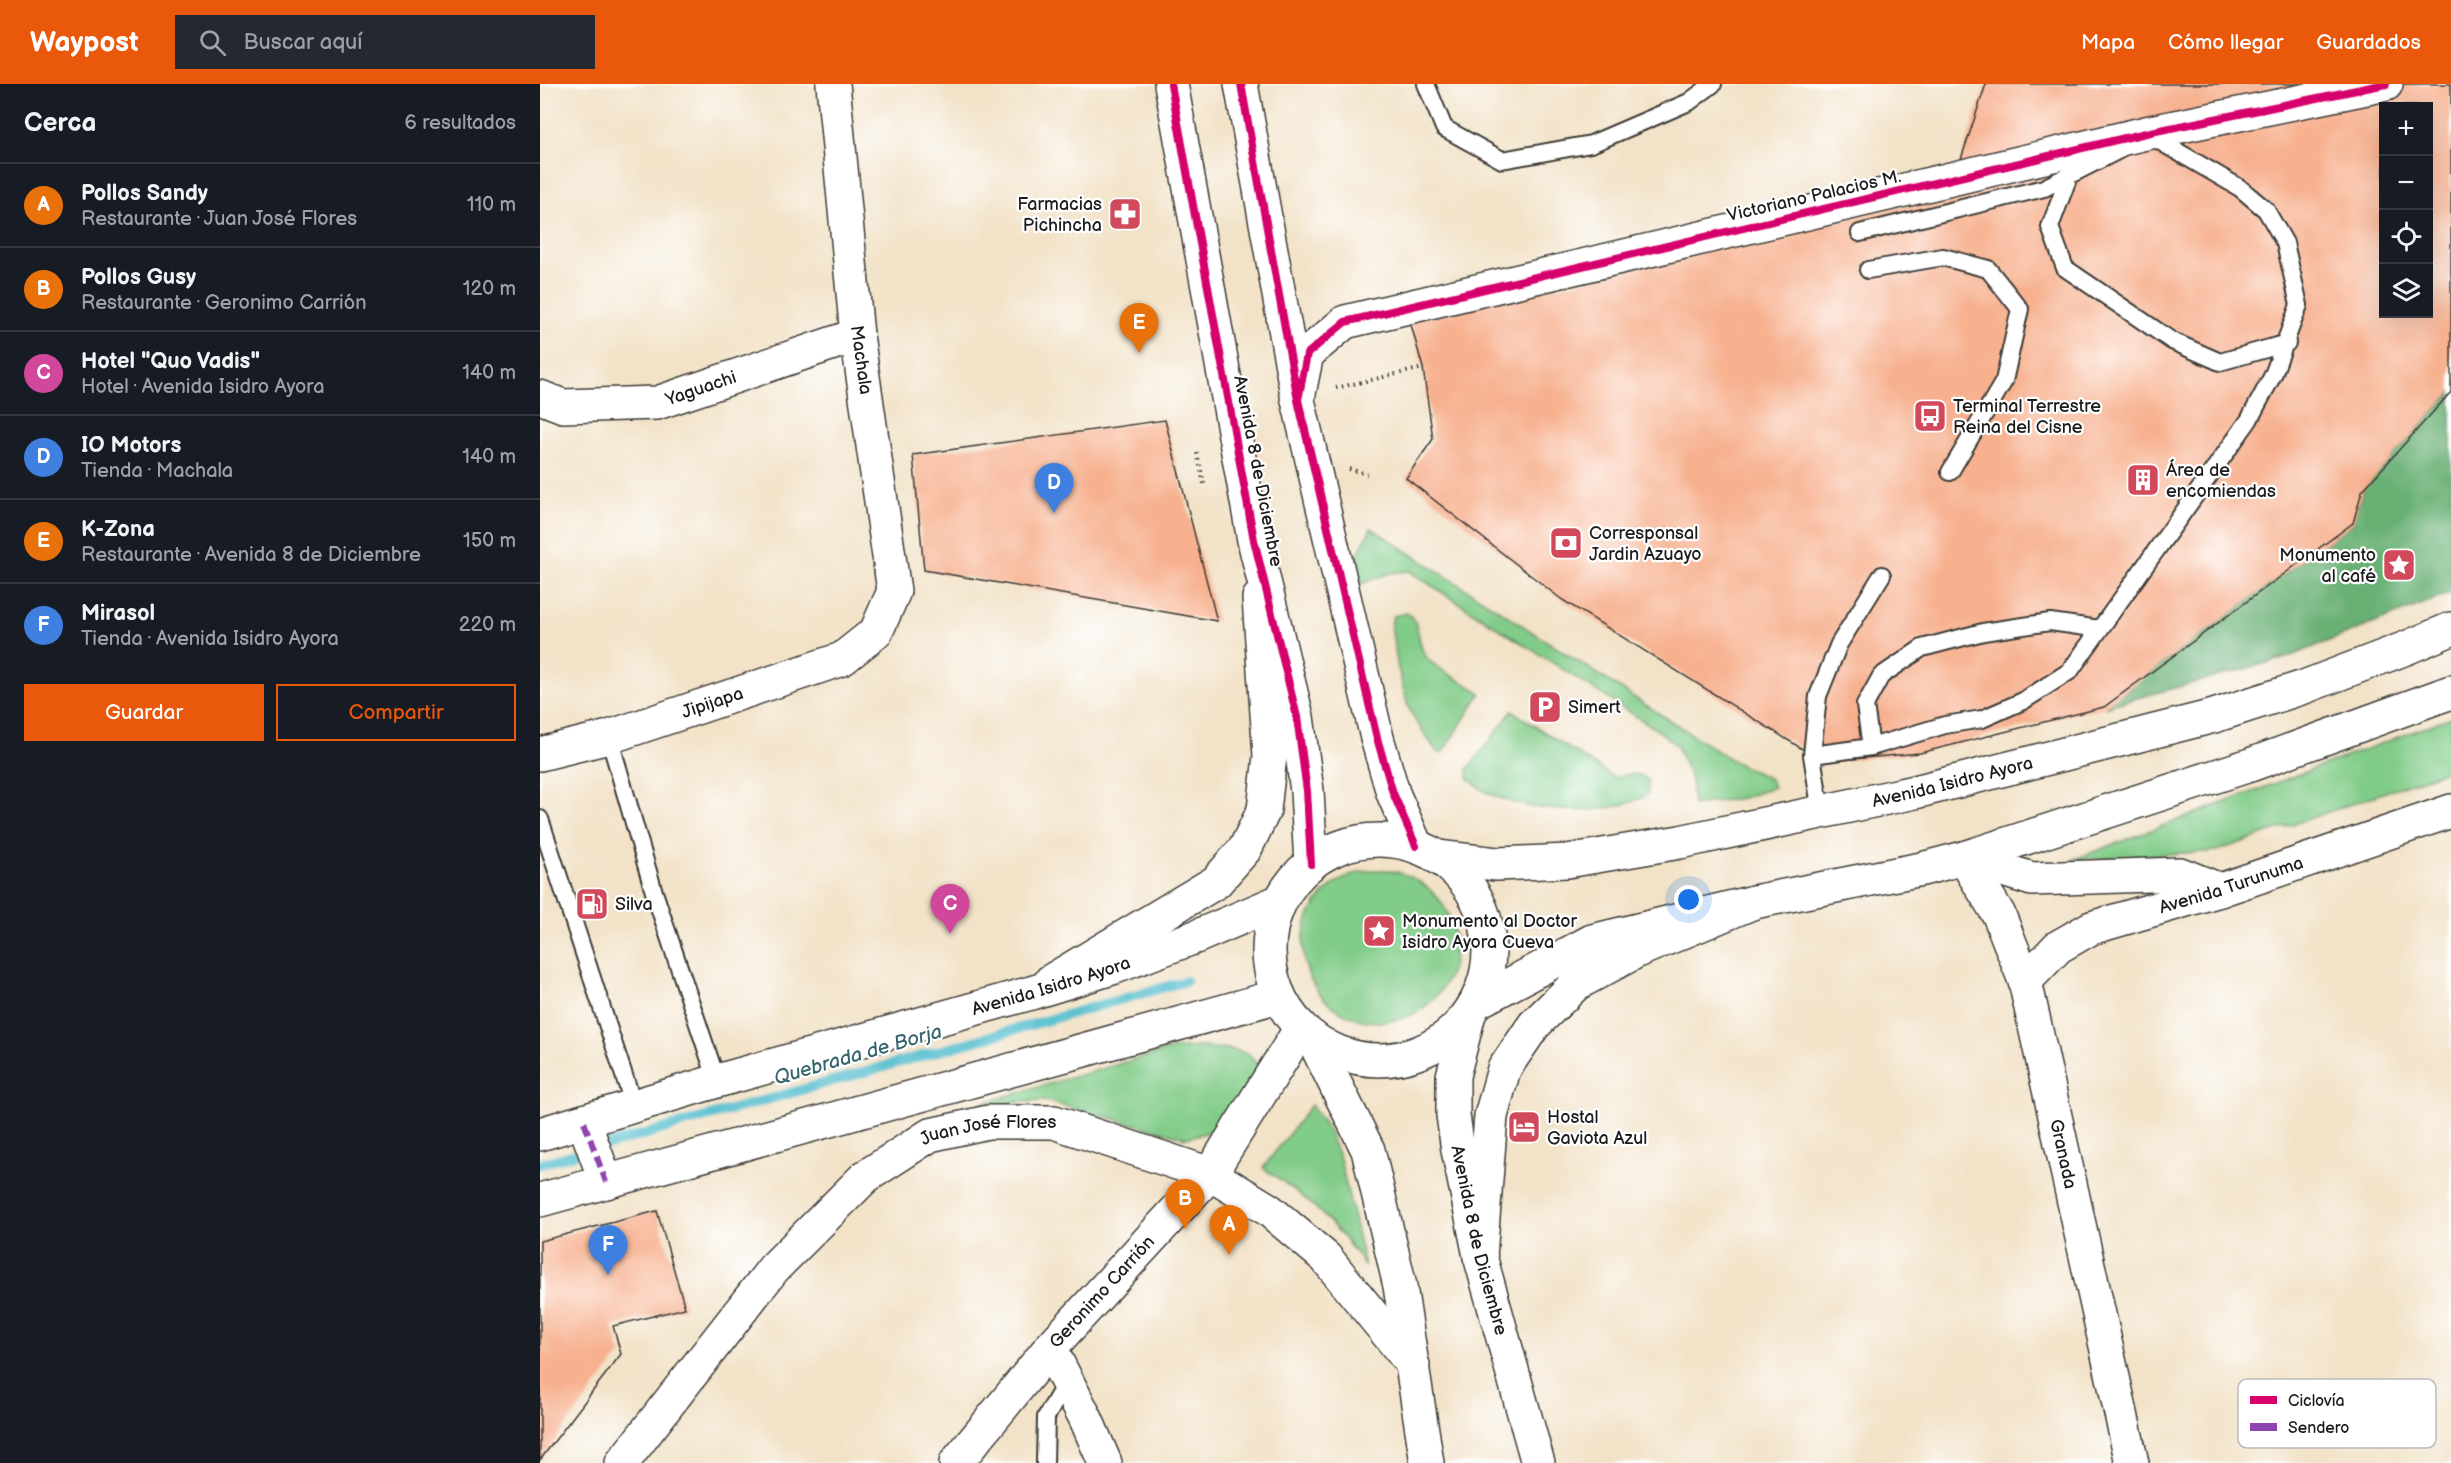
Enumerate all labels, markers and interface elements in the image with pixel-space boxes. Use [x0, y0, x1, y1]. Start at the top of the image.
search box [175, 15, 595, 69]
text: Waypost [30, 26, 139, 59]
icon: search [196, 26, 229, 59]
text: Buscar aquí [244, 29, 363, 56]
text: Mapa [2081, 30, 2135, 55]
text: Cómo llegar [2168, 30, 2283, 55]
text: Guardados [2316, 30, 2421, 55]
map controls [2379, 102, 2433, 318]
button: + [2379, 102, 2433, 156]
text: Cerca [24, 108, 96, 139]
text: 6 resultados [405, 111, 516, 135]
button: − [2379, 156, 2433, 210]
street label: Victoriano Palacios M. [1725, 166, 1903, 226]
text: Pollos Sandy [81, 180, 208, 207]
text: A [37, 193, 50, 217]
text: 110 m [467, 193, 516, 217]
place label: Farmacias Pichincha [1017, 194, 1102, 236]
pharmacy icon: Farmacias Pichincha [1107, 196, 1143, 232]
text: Restaurante · Juan José Flores [81, 207, 357, 231]
button: locate [2379, 210, 2433, 264]
text: Pollos Gusy [81, 264, 196, 291]
button: layers [2379, 264, 2433, 318]
text: B [36, 277, 51, 301]
text: 120 m [463, 277, 516, 301]
text: Restaurante · Geronimo Carrión [81, 291, 366, 315]
pin: E [1120, 304, 1158, 353]
street label: Machala [846, 324, 876, 396]
text: Hotel "Quo Vadis" [81, 348, 260, 375]
text: C [36, 361, 51, 385]
text: 140 m [462, 361, 516, 385]
street label: Yaguachi [662, 366, 739, 410]
street label: Avenida 8 de Diciembre [1229, 374, 1287, 569]
text: Hotel · Avenida Isidro Ayora [81, 375, 324, 399]
place label: Terminal Terrestre Reina del Cisne [1953, 396, 2101, 438]
bus stop icon: Terminal Terrestre Reina del Cisne [1912, 398, 1948, 434]
text: IO Motors [81, 432, 181, 459]
text: D [37, 445, 50, 469]
text: 140 m [462, 445, 516, 469]
place label: Área de encomiendas [2166, 458, 2276, 502]
text: Tienda · Machala [81, 459, 233, 483]
building icon: Área de encomiendas [2125, 462, 2161, 498]
pin: D [1034, 464, 1074, 513]
text: K-Zona [81, 516, 155, 543]
place label: Corresponsal Jardin Azuayo [1589, 523, 1702, 565]
bank icon: Corresponsal Jardin Azuayo [1548, 525, 1584, 561]
text: E [37, 529, 50, 553]
text: 150 m [463, 529, 516, 553]
text: Restaurante · Avenida 8 de Diciembre [81, 543, 421, 567]
place label: Monumento al café [2279, 545, 2376, 587]
place icon: Monumento al café [2381, 547, 2417, 583]
text: Mirasol [81, 600, 155, 627]
text: F [37, 613, 50, 637]
text: 220 m [459, 613, 516, 637]
text: Tienda · Avenida Isidro Ayora [81, 627, 339, 651]
street label: Jipijapa [679, 682, 746, 722]
button: Guardar [24, 684, 264, 741]
button: Compartir [276, 684, 516, 741]
parking icon: Simert [1527, 689, 1563, 725]
place label: Simert [1568, 697, 1621, 718]
street label: Avenida Isidro Ayora [1870, 752, 2035, 811]
street label: Avenida Turunuma [2157, 852, 2306, 918]
pin: C [930, 884, 970, 934]
your location [1674, 885, 1703, 914]
fuel station icon: Silva [574, 886, 610, 922]
place label: Silva [615, 894, 653, 915]
place label: Monumento al Doctor Isidro Ayora Cueva [1402, 911, 1578, 953]
place icon: Monumento al Doctor Isidro Ayora Cueva [1361, 913, 1397, 949]
street label: Avenida Isidro Ayora [969, 952, 1133, 1020]
water label: Quebrada de Borja [771, 1020, 945, 1090]
place label: Hostal Gaviota Azul [1547, 1107, 1647, 1149]
hotel icon: Hostal Gaviota Azul [1506, 1109, 1542, 1145]
street label: Juan José Flores [916, 1111, 1056, 1149]
street label: Granada [2045, 1117, 2081, 1191]
street label: Avenida 8 de Diciembre [1447, 1143, 1512, 1338]
pin: B [1166, 1180, 1204, 1229]
pin: A [1210, 1206, 1248, 1255]
pin: F [588, 1226, 628, 1275]
street label: Geronimo Carrión [1045, 1231, 1159, 1352]
legend [2238, 1379, 2436, 1448]
text: Ciclovía [2288, 1392, 2345, 1411]
text: Sendero [2288, 1419, 2349, 1438]

